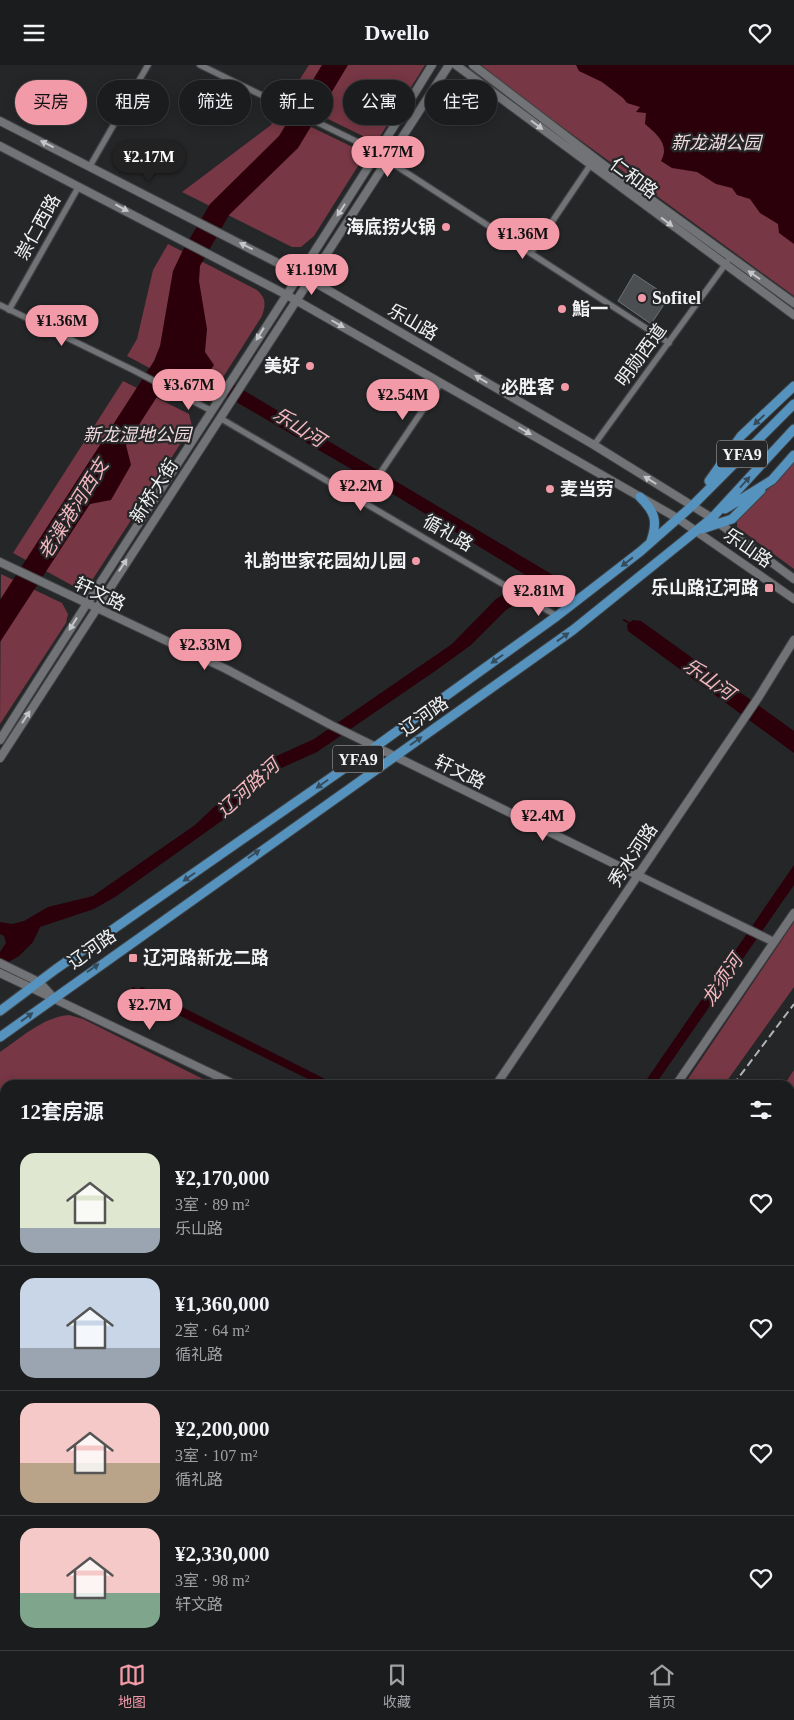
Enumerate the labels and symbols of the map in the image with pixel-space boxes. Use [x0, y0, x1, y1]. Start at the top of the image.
one-way arrow [530, 120, 544, 130]
park label: 新龙湖公园 [671, 133, 764, 153]
pin: ¥1.77M [347, 135, 429, 178]
one-way arrow [39, 140, 54, 148]
pin: ¥2.17M [108, 141, 190, 183]
street label: 仁和路 [606, 154, 662, 202]
street label: 崇仁西路 [12, 191, 64, 263]
one-way arrow [336, 203, 345, 217]
one-way arrow [114, 204, 129, 212]
place label: 海底捞火锅 [346, 217, 436, 237]
pin: ¥1.36M [482, 217, 564, 260]
one-way arrow [660, 217, 673, 228]
marker: 海底捞火锅 [440, 221, 452, 233]
one-way arrow [239, 242, 253, 250]
pin: ¥1.19M [271, 253, 353, 296]
one-way arrow [747, 270, 761, 280]
place label: Sofitel [652, 288, 701, 308]
marker: Sofitel [636, 292, 648, 304]
place label: 鮨一 [572, 299, 608, 319]
street label: 乐山路 [385, 300, 441, 344]
marker: 鮨一 [556, 303, 568, 315]
pin: ¥1.36M [21, 305, 103, 347]
one-way arrow [331, 320, 344, 329]
street label: 明勋西道 [612, 320, 670, 390]
one-way arrow [256, 327, 265, 341]
place label: 美好 [264, 356, 300, 376]
marker: 美好 [304, 360, 316, 372]
pin: ¥3.67M [148, 369, 230, 411]
one-way arrow [474, 374, 487, 383]
place label: 必胜客 [501, 377, 555, 397]
pin: ¥2.54M [362, 379, 444, 421]
marker: 必胜客 [559, 381, 571, 393]
water label: 乐山河 [269, 403, 332, 453]
one-way arrow [754, 414, 766, 426]
park label: 新龙湿地公园 [83, 425, 194, 445]
one-way arrow [518, 426, 531, 435]
road number: YFA9 [717, 441, 767, 467]
water label: 老澡港河西支 [34, 453, 113, 563]
street label: 新桥大街 [126, 455, 182, 527]
pin: ¥2.2M [326, 469, 396, 512]
one-way arrow [644, 475, 657, 485]
one-way arrow [739, 476, 751, 488]
place label: 麦当劳 [560, 479, 614, 499]
marker: 麦当劳 [544, 483, 556, 495]
street label: 循礼路 [420, 511, 476, 555]
street label: 乐山路 [720, 524, 776, 572]
place label: 礼韵世家花园幼儿园 [244, 551, 406, 571]
marker: 礼韵世家花园幼儿园 [410, 555, 422, 567]
one-way arrow [621, 556, 634, 567]
one-way arrow [119, 558, 128, 572]
street label: 轩文路 [71, 574, 129, 614]
pin: ¥2.81M [498, 575, 580, 617]
place label: 乐山路辽河路 [651, 578, 759, 598]
marker: 乐山路辽河路 [763, 582, 775, 594]
one-way arrow [68, 617, 77, 631]
pin: ¥2.33M [164, 629, 246, 671]
one-way arrow [556, 632, 570, 642]
one-way arrow [490, 654, 504, 664]
water label: 乐山河 [680, 654, 742, 706]
street label: 辽河路 [396, 692, 452, 740]
one-way arrow [22, 710, 31, 723]
one-way arrow [409, 736, 423, 746]
road number: YFA9 [333, 746, 383, 773]
street label: 轩文路 [431, 751, 489, 793]
water label: 辽河路河 [213, 752, 286, 821]
one-way arrow [315, 779, 329, 789]
pin: ¥2.4M [508, 799, 578, 842]
street label: 秀水河路 [605, 820, 661, 890]
one-way arrow [248, 849, 261, 859]
one-way arrow [182, 872, 196, 882]
street label: 辽河路 [64, 925, 120, 973]
water label: 龙须河 [697, 947, 749, 1010]
place label: 辽河路新龙二路 [143, 948, 269, 968]
marker: 辽河路新龙二路 [127, 952, 139, 964]
one-way arrow [86, 963, 100, 973]
pin: ¥2.7M [115, 989, 185, 1031]
one-way arrow [20, 1012, 34, 1022]

